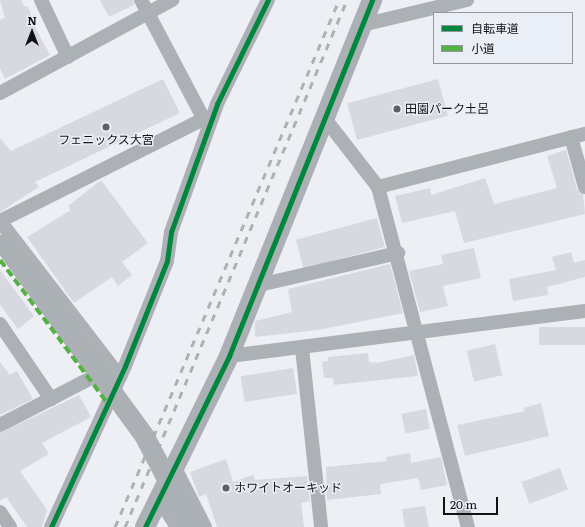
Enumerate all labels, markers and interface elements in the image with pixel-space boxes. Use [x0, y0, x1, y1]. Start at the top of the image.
north arrow [12, 12, 52, 52]
text: N [27, 12, 37, 28]
legend [433, 12, 573, 64]
text: 自転車道 [471, 19, 519, 37]
text: 小道 [471, 39, 495, 57]
place label: 田園パーク土呂 [405, 102, 489, 116]
marker: 田園パーク土呂 [392, 104, 402, 114]
marker: フェニックス大宮 [101, 122, 111, 132]
place label: フェニックス大宮 [58, 133, 154, 147]
place label: ホワイトオーキッド [234, 481, 342, 495]
marker: ホワイトオーキッド [221, 483, 231, 493]
scale bar [445, 489, 500, 515]
text: 20 m [450, 495, 477, 513]

